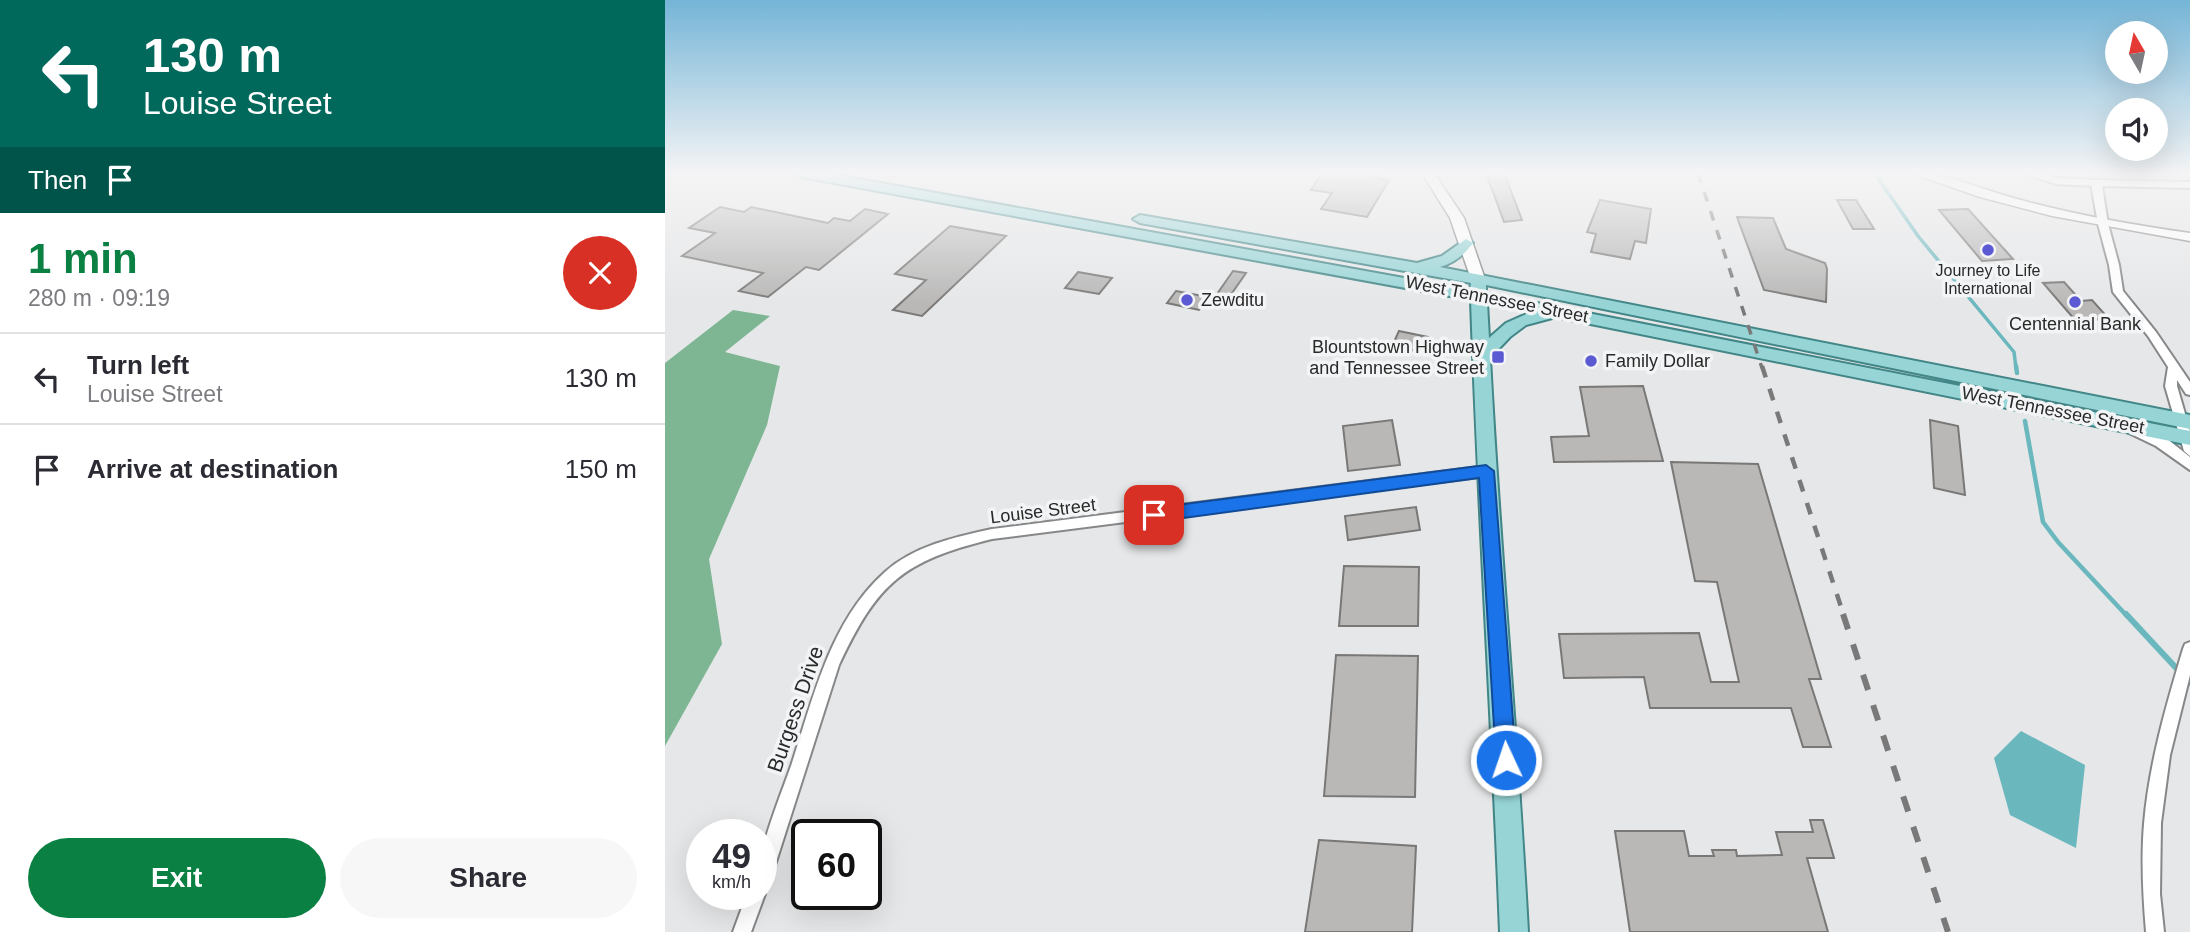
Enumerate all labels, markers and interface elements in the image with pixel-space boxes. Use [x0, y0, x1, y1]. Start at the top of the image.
north arrow [2105, 21, 2168, 84]
map controls [2105, 21, 2168, 161]
icon: left [28, 28, 119, 119]
text: 130 m [143, 28, 282, 82]
text: Louise Street [143, 85, 332, 121]
button: sound [2105, 98, 2168, 161]
icon: arrive [101, 161, 139, 199]
text: Then [28, 165, 87, 195]
text: 1 min [28, 235, 138, 282]
button: close [563, 236, 637, 310]
marker: Journey to Life International [1980, 242, 1996, 258]
place label: Journey to Life International [1936, 262, 2041, 297]
street label: West Tennessee Street [1404, 271, 1590, 327]
text: 280 m · 09:19 [28, 285, 170, 311]
place label: Zewditu [1201, 290, 1264, 310]
marker: Zewditu [1179, 292, 1195, 308]
marker: Centennial Bank [2067, 294, 2083, 310]
place label: Centennial Bank [2009, 314, 2142, 334]
place label: Blountstown Highway and Tennessee Street [1309, 337, 1484, 378]
marker: Blountstown Highway and Tennessee Street [1490, 349, 1506, 365]
text: Turn left [87, 350, 189, 380]
place label: Family Dollar [1605, 351, 1710, 371]
marker: Family Dollar [1583, 353, 1599, 369]
icon: left [28, 360, 66, 398]
text: 130 m [565, 363, 637, 393]
text: Louise Street [87, 381, 223, 407]
street label: West Tennessee Street [1960, 382, 2146, 438]
icon: arrive [28, 451, 66, 489]
text: Arrive at destination [87, 454, 338, 484]
text: 150 m [565, 454, 637, 484]
pin [1124, 485, 1184, 545]
street label: Louise Street [989, 495, 1097, 527]
icon: arrive [1135, 496, 1173, 534]
street label: Burgess Drive [763, 643, 827, 775]
position arrow [1469, 723, 1543, 797]
speed limit sign: 60 [791, 819, 882, 910]
text: 49 [712, 836, 751, 875]
button: Exit [28, 838, 326, 918]
button: Share [340, 838, 637, 918]
text: km/h [712, 872, 751, 892]

